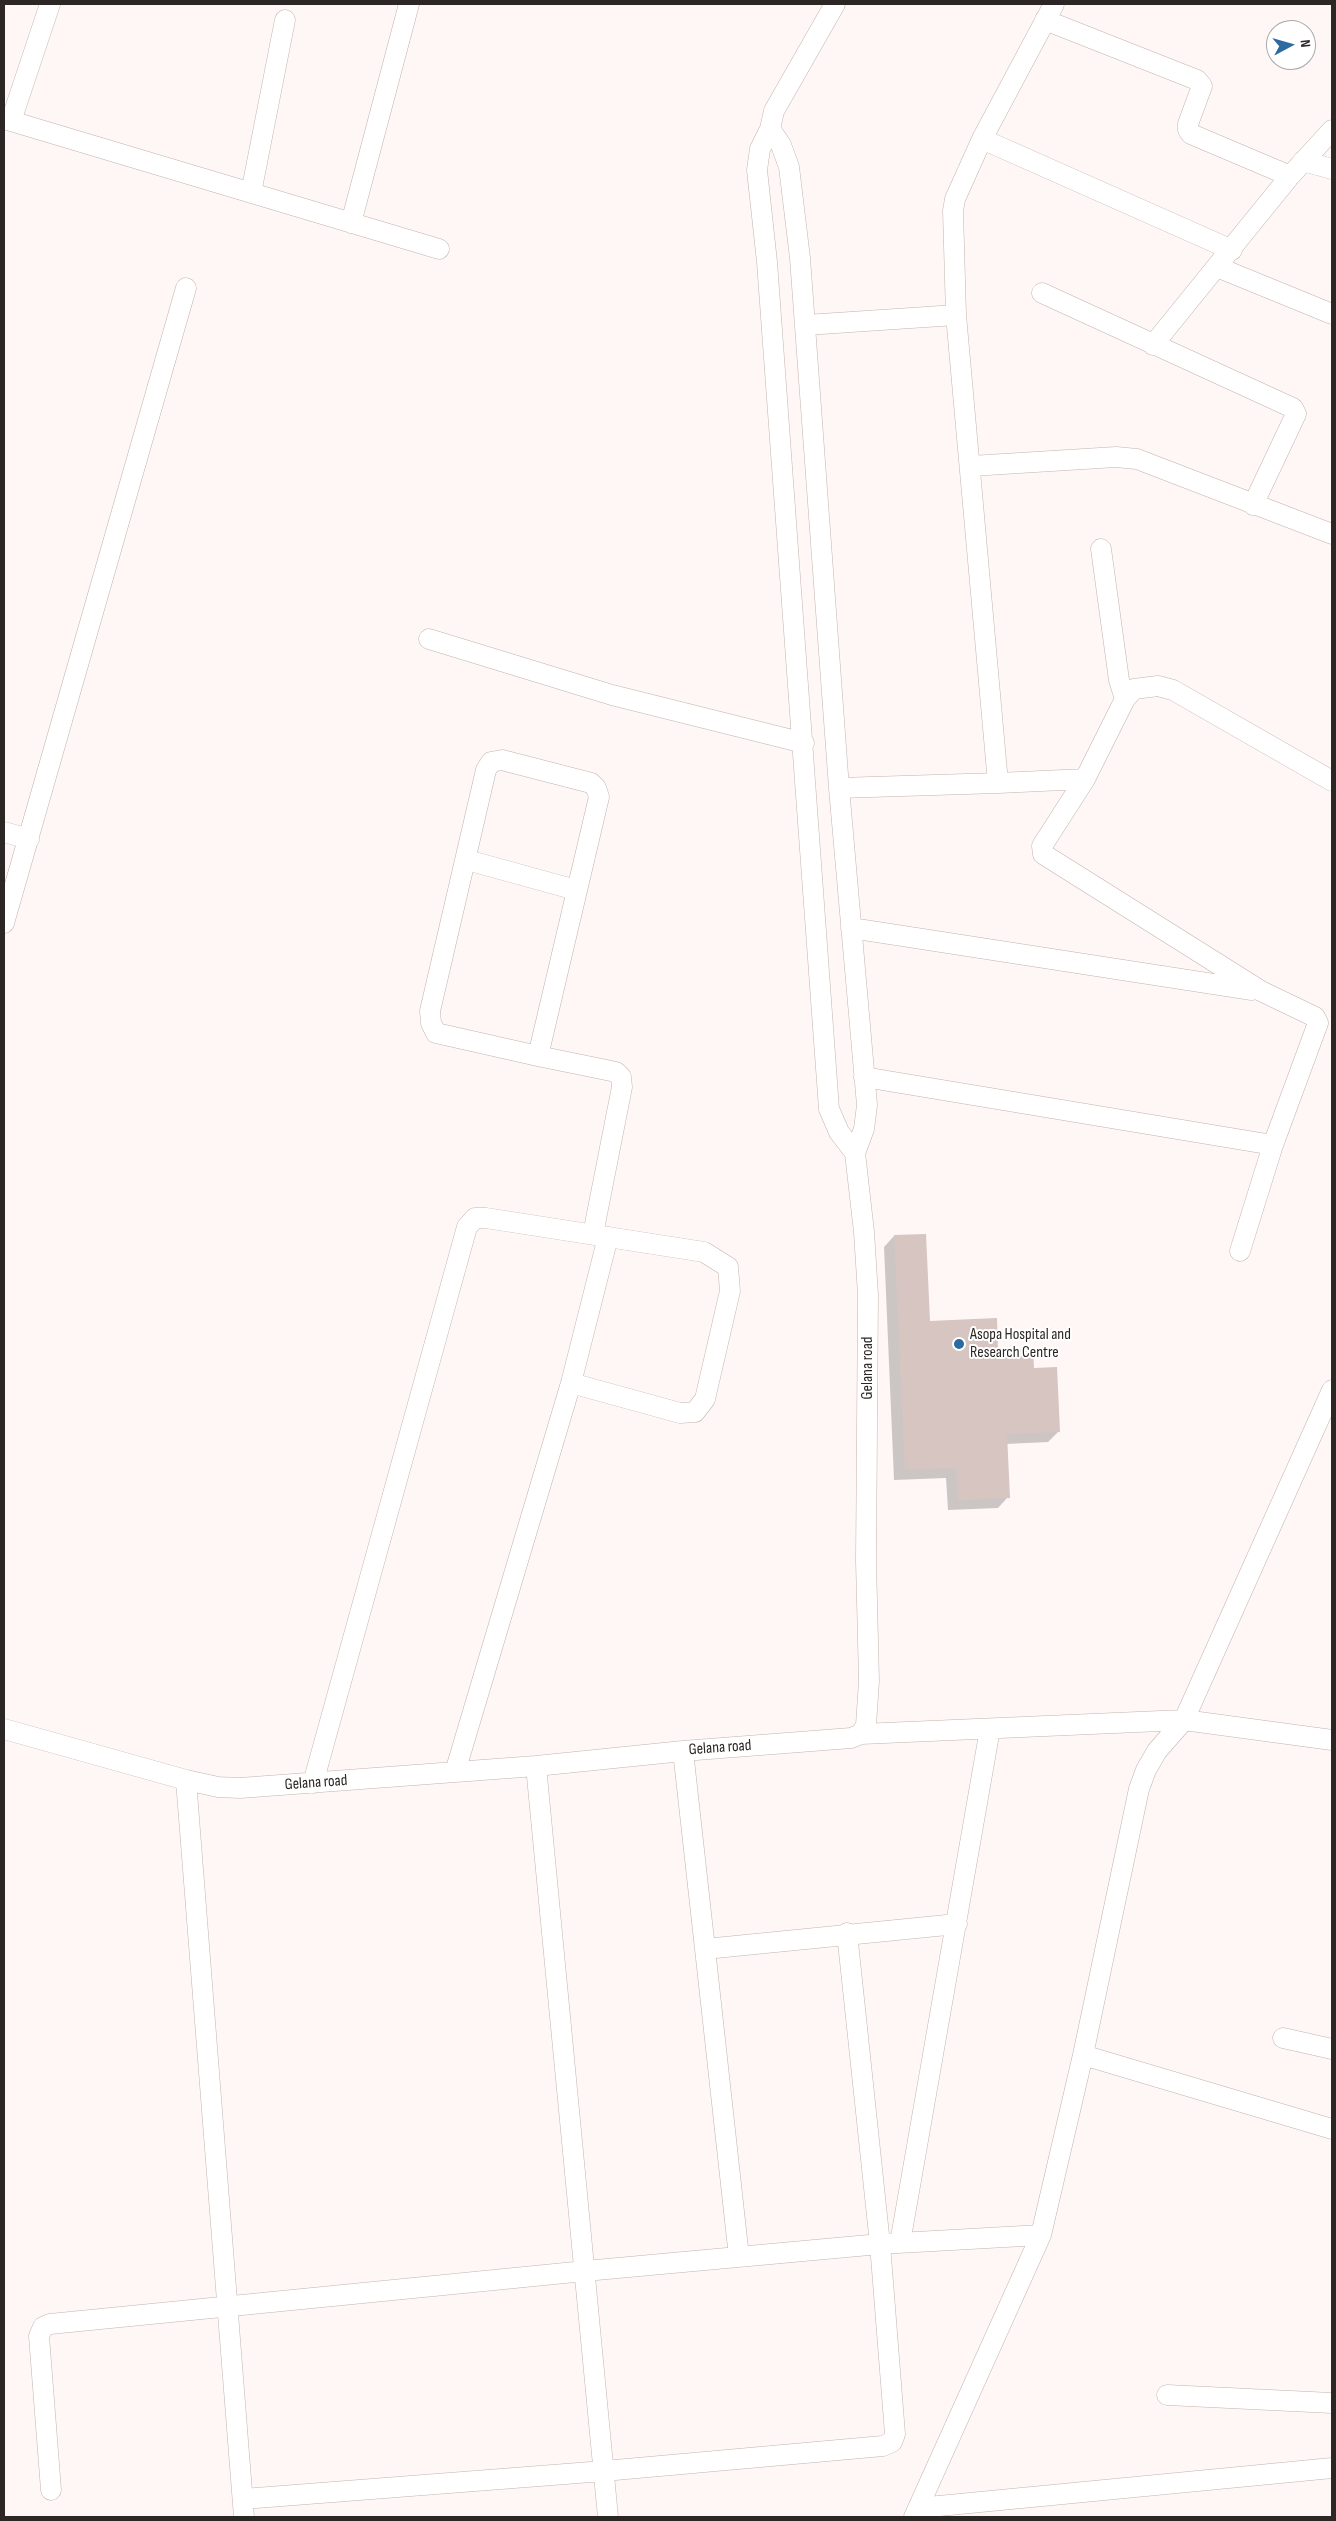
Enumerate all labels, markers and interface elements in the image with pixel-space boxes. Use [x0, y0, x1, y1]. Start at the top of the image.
north arrow [1266, 20, 1316, 70]
text: N [1297, 39, 1314, 48]
place label: Asopa Hospital and Research Centre [970, 1325, 1071, 1363]
street label: Gelana road [858, 1337, 878, 1399]
marker: Asopa Hospital and Research Centre [952, 1337, 966, 1351]
street label: Gelana road [688, 1736, 752, 1760]
street label: Gelana road [284, 1771, 348, 1795]

